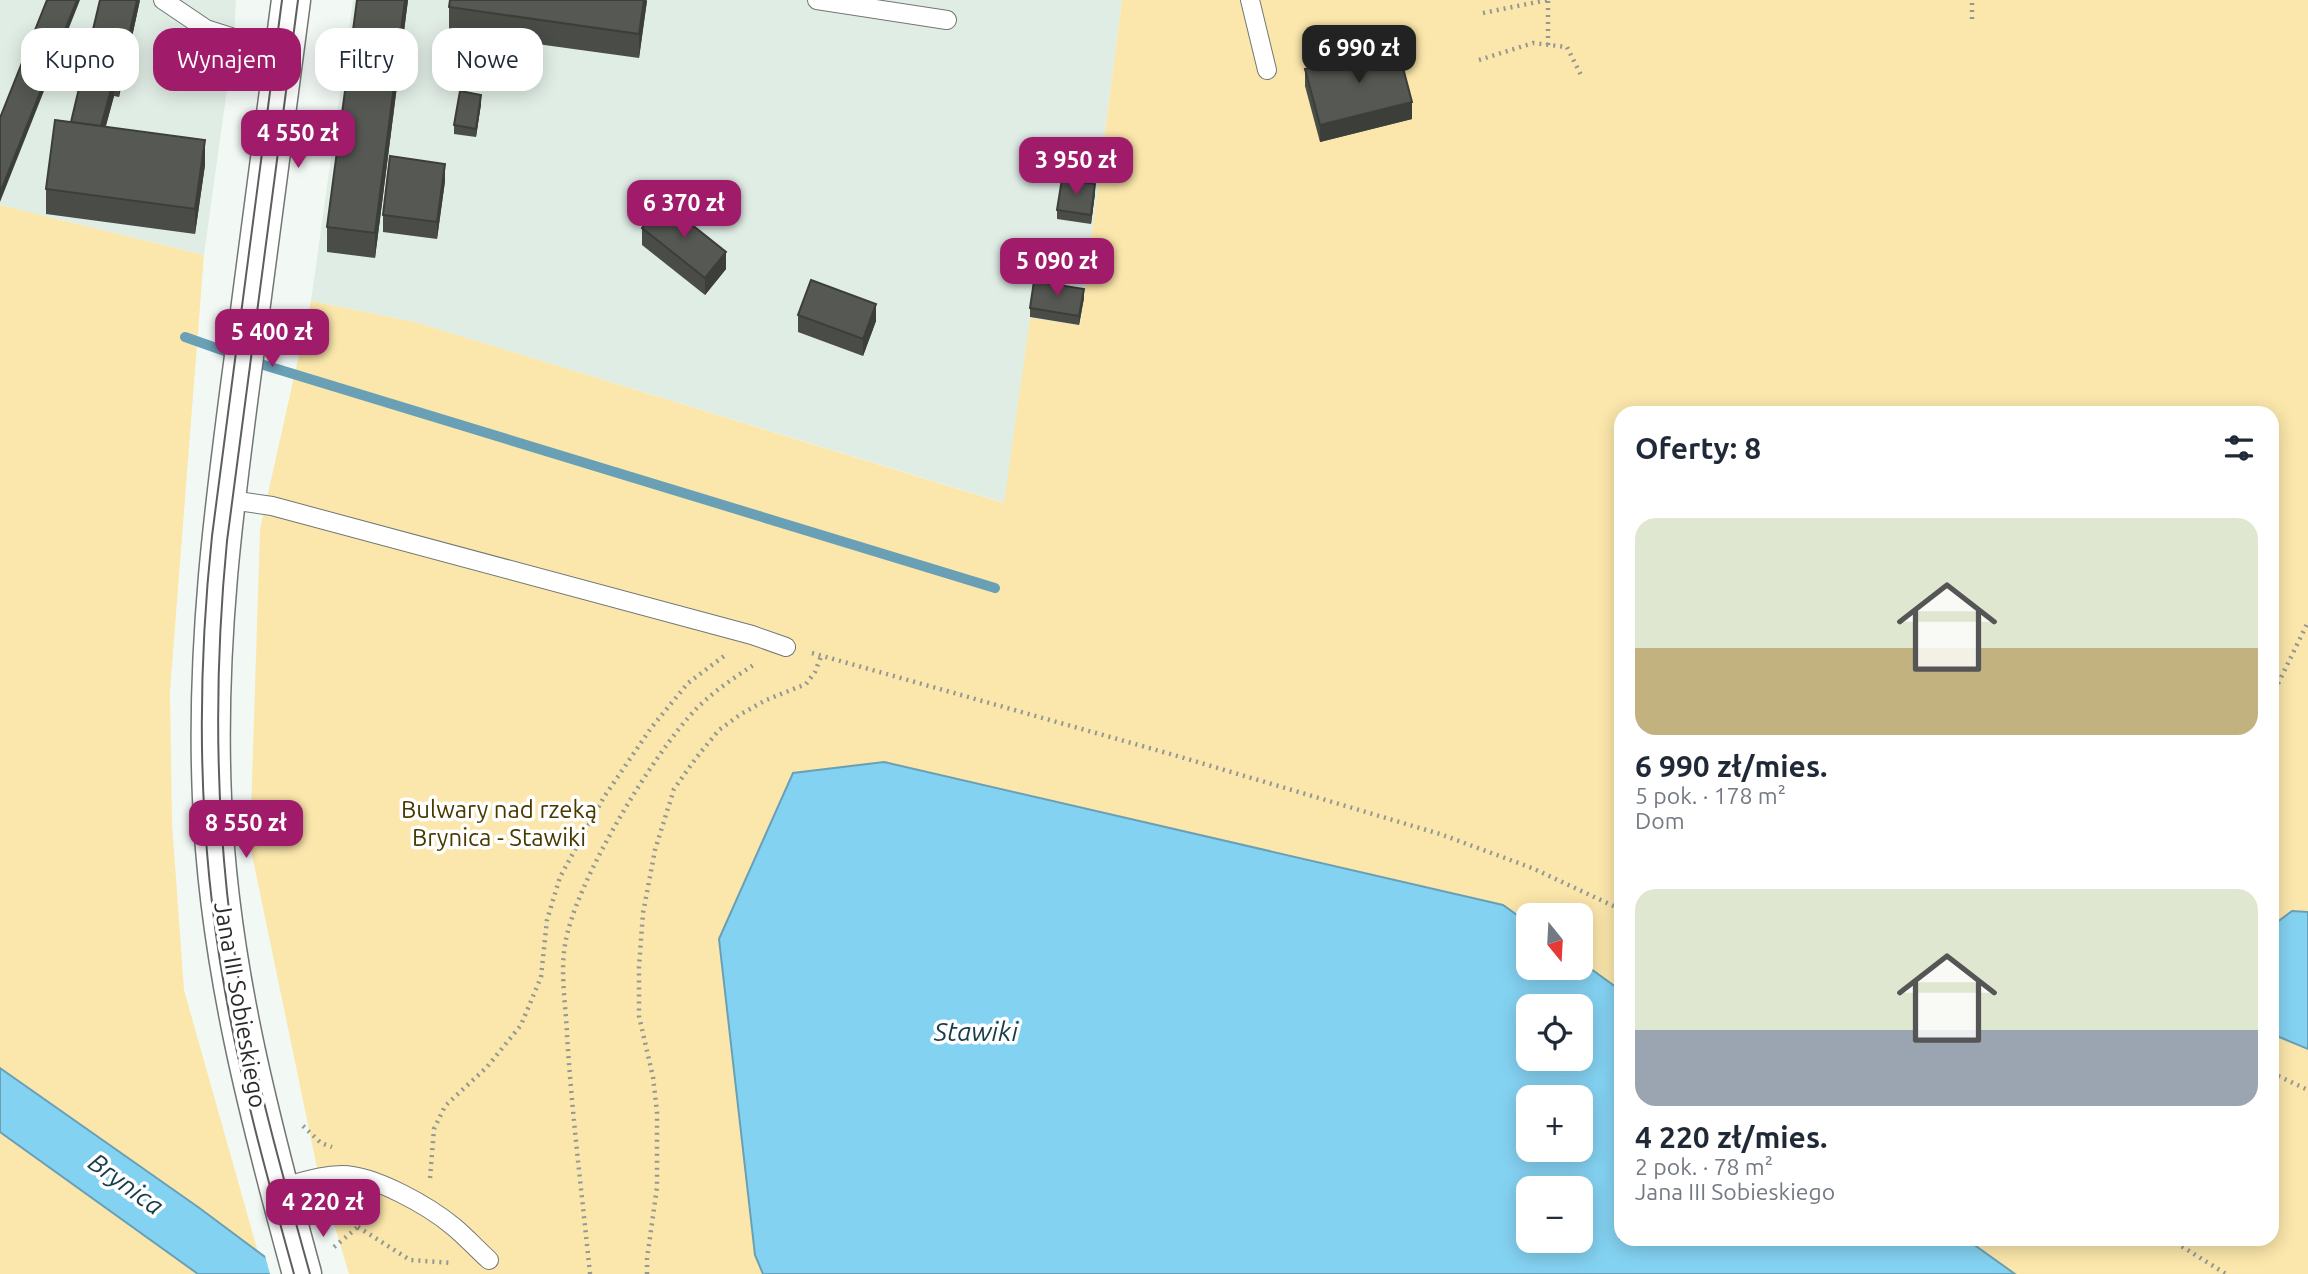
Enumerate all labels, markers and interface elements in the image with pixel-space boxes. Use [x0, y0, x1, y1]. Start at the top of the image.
pin: 6 990 zł [1287, 25, 1431, 85]
chip: Kupno [21, 28, 139, 91]
chip: Wynajem [153, 28, 301, 91]
chip: Filtry [315, 28, 418, 91]
chip: Nowe [432, 28, 543, 91]
text: 6 990 zł [1318, 35, 1400, 60]
pin: 4 550 zł [226, 110, 370, 170]
text: 4 550 zł [257, 120, 339, 145]
pin: 3 950 zł [1004, 138, 1148, 197]
text: 3 950 zł [1035, 147, 1117, 172]
pin: 6 370 zł [612, 180, 756, 240]
text: 6 370 zł [643, 190, 725, 215]
pin: 5 090 zł [985, 238, 1129, 298]
text: 5 090 zł [1016, 248, 1098, 273]
pin: 5 400 zł [200, 310, 344, 369]
text: 5 400 zł [231, 319, 313, 344]
icon: filters [2220, 429, 2258, 467]
text: Oferty: 8 [1635, 431, 1761, 465]
icon: home [1884, 564, 2010, 690]
text: 6 990 zł/mies. [1635, 749, 1827, 783]
text: 5 pok. · 178 m² [1635, 783, 1786, 808]
park label: Bulwary nad rzeką Brynica - Stawiki [401, 796, 597, 851]
pin: 8 550 zł [174, 800, 318, 860]
text: Dom [1635, 808, 1685, 833]
text: 8 550 zł [205, 810, 287, 835]
street label: Jana III Sobieskiego [209, 900, 272, 1110]
north arrow [1516, 903, 1592, 980]
map controls [1516, 903, 1593, 1253]
icon: home [1884, 935, 2010, 1061]
button: locate [1516, 994, 1593, 1071]
water label: Stawiki [933, 1017, 1019, 1046]
button: + [1516, 1085, 1593, 1162]
text: 4 220 zł/mies. [1635, 1120, 1827, 1154]
water label: Brynica [83, 1147, 169, 1220]
text: 2 pok. · 78 m² [1635, 1154, 1773, 1179]
button: − [1516, 1176, 1593, 1253]
text: Jana III Sobieskiego [1635, 1179, 1835, 1204]
pin: 4 220 zł [251, 1180, 395, 1239]
text: 4 220 zł [282, 1189, 364, 1214]

